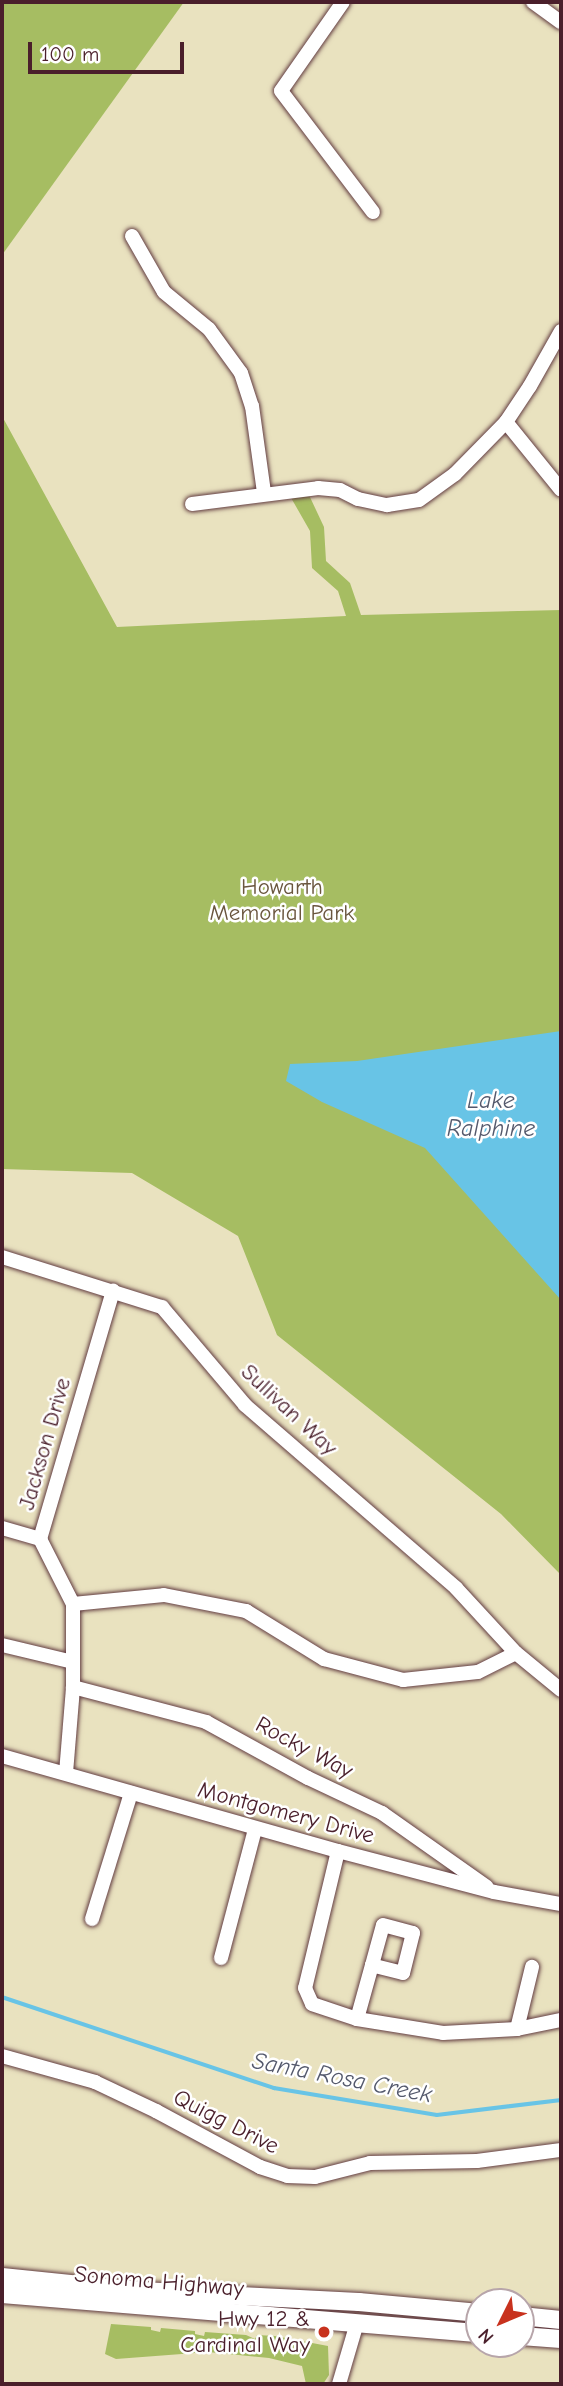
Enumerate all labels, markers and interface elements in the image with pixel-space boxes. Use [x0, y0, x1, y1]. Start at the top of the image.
scale bar [32, 28, 187, 72]
text: 100 m [41, 42, 99, 66]
park label: Howarth Memorial Park [210, 873, 354, 927]
water label: Lake Ralphine [447, 1087, 535, 1143]
street label: Sullivan Way [235, 1358, 343, 1462]
street label: Jackson Drive [13, 1375, 77, 1513]
street label: Rocky Way [251, 1711, 357, 1785]
street label: Montgomery Drive [195, 1776, 377, 1850]
water label: Santa Rosa Creek [250, 2046, 434, 2110]
street label: Quigg Drive [169, 2084, 283, 2160]
street label: Sonoma Highway [73, 2261, 245, 2303]
north arrow [465, 2288, 535, 2358]
place label: Hwy 12 & Cardinal Way [180, 2305, 310, 2359]
marker: Hwy 12 & Cardinal Way [316, 2324, 332, 2340]
text: N [474, 2324, 498, 2348]

